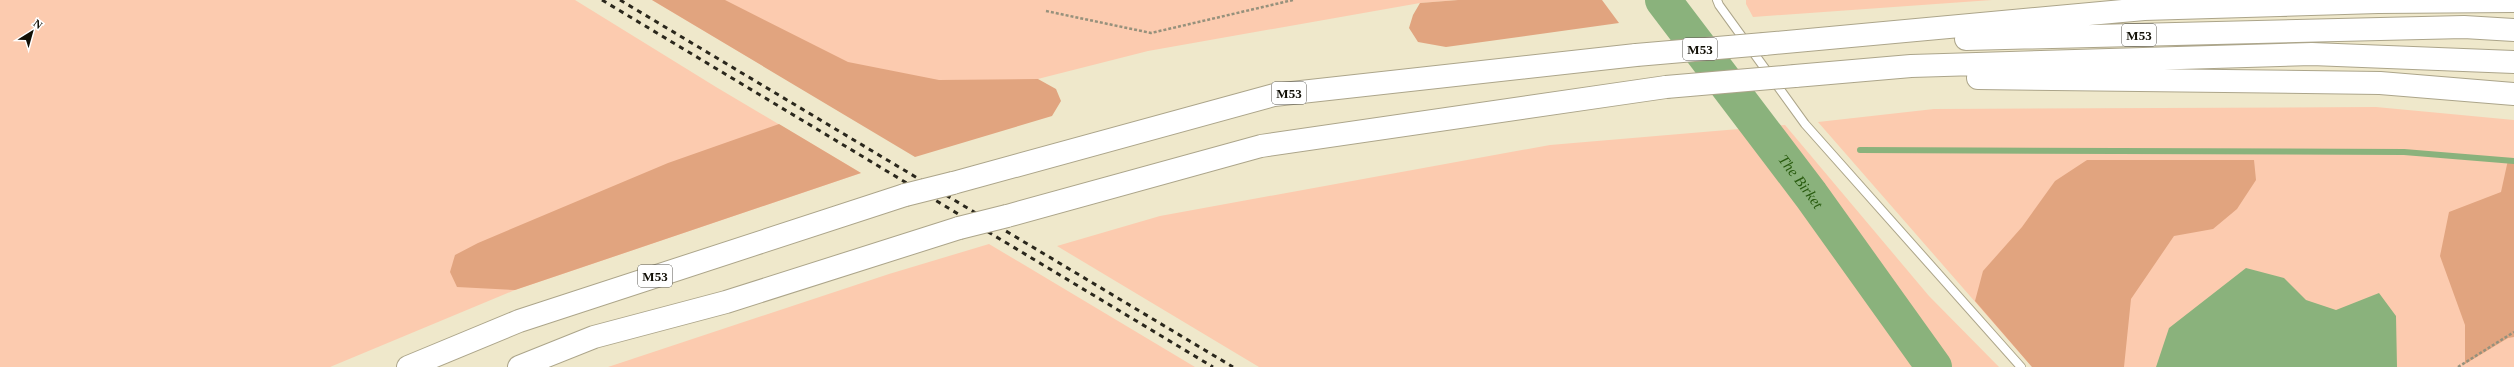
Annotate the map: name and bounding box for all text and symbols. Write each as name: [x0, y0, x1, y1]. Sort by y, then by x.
north arrow: [12, 12, 52, 52]
text: N: [31, 17, 45, 31]
road number: M53: [2122, 24, 2156, 46]
road number: M53: [1683, 38, 1717, 60]
road number: M53: [1272, 82, 1306, 104]
water label: The Birket: [1775, 152, 1827, 212]
road number: M53: [638, 265, 672, 287]

